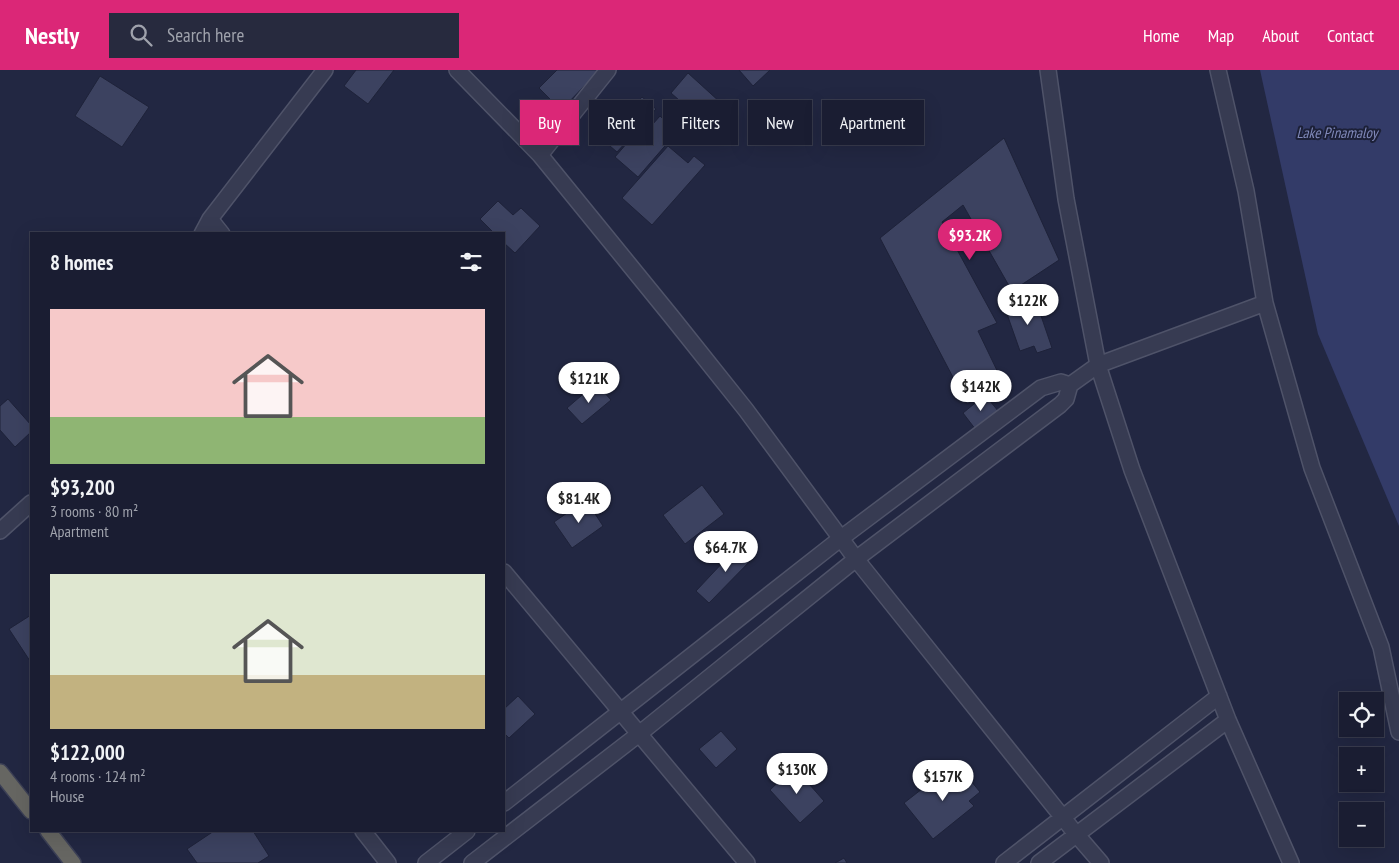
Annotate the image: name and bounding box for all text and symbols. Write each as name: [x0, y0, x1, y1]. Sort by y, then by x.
search box: [109, 13, 459, 58]
text: Nestly: [25, 20, 79, 51]
icon: search: [127, 21, 155, 49]
text: Search here: [167, 23, 244, 47]
text: Home: [1143, 24, 1180, 47]
text: Map: [1208, 24, 1234, 47]
text: About: [1262, 24, 1299, 47]
text: Contact: [1327, 24, 1374, 47]
chip: Buy: [520, 100, 579, 145]
chip: Rent: [589, 100, 653, 145]
chip: Filters: [663, 100, 738, 145]
chip: New: [748, 100, 812, 145]
chip: Apartment: [822, 100, 924, 145]
water label: Lake Pinamaloy: [1297, 123, 1380, 142]
pin: $93.2K: [929, 218, 1011, 261]
text: $93.2K: [949, 225, 991, 245]
icon: filters: [457, 248, 485, 276]
text: 8 homes: [50, 249, 113, 276]
pin: $122K: [993, 284, 1063, 326]
text: $122K: [1009, 290, 1047, 310]
icon: home: [223, 341, 313, 431]
pin: $121K: [554, 362, 624, 404]
text: $121K: [570, 368, 608, 388]
pin: $142K: [946, 370, 1016, 412]
text: $142K: [962, 376, 1000, 396]
text: $93,200: [50, 474, 115, 501]
pin: $81.4K: [538, 482, 620, 524]
text: $81.4K: [558, 488, 600, 508]
text: 3 rooms · 80 m²: [50, 501, 138, 521]
text: Apartment: [50, 521, 109, 541]
pin: $64.7K: [685, 530, 767, 573]
text: $64.7K: [705, 537, 747, 557]
icon: home: [223, 606, 313, 696]
map controls: [1339, 692, 1384, 847]
button: locate: [1339, 692, 1384, 737]
text: $122,000: [50, 739, 125, 766]
button: +: [1339, 747, 1384, 792]
pin: $130K: [762, 752, 832, 795]
text: $130K: [778, 759, 816, 779]
pin: $157K: [908, 760, 978, 802]
text: 4 rooms · 124 m²: [50, 766, 146, 786]
text: $157K: [924, 766, 962, 786]
text: House: [50, 786, 84, 806]
button: −: [1339, 802, 1384, 847]

